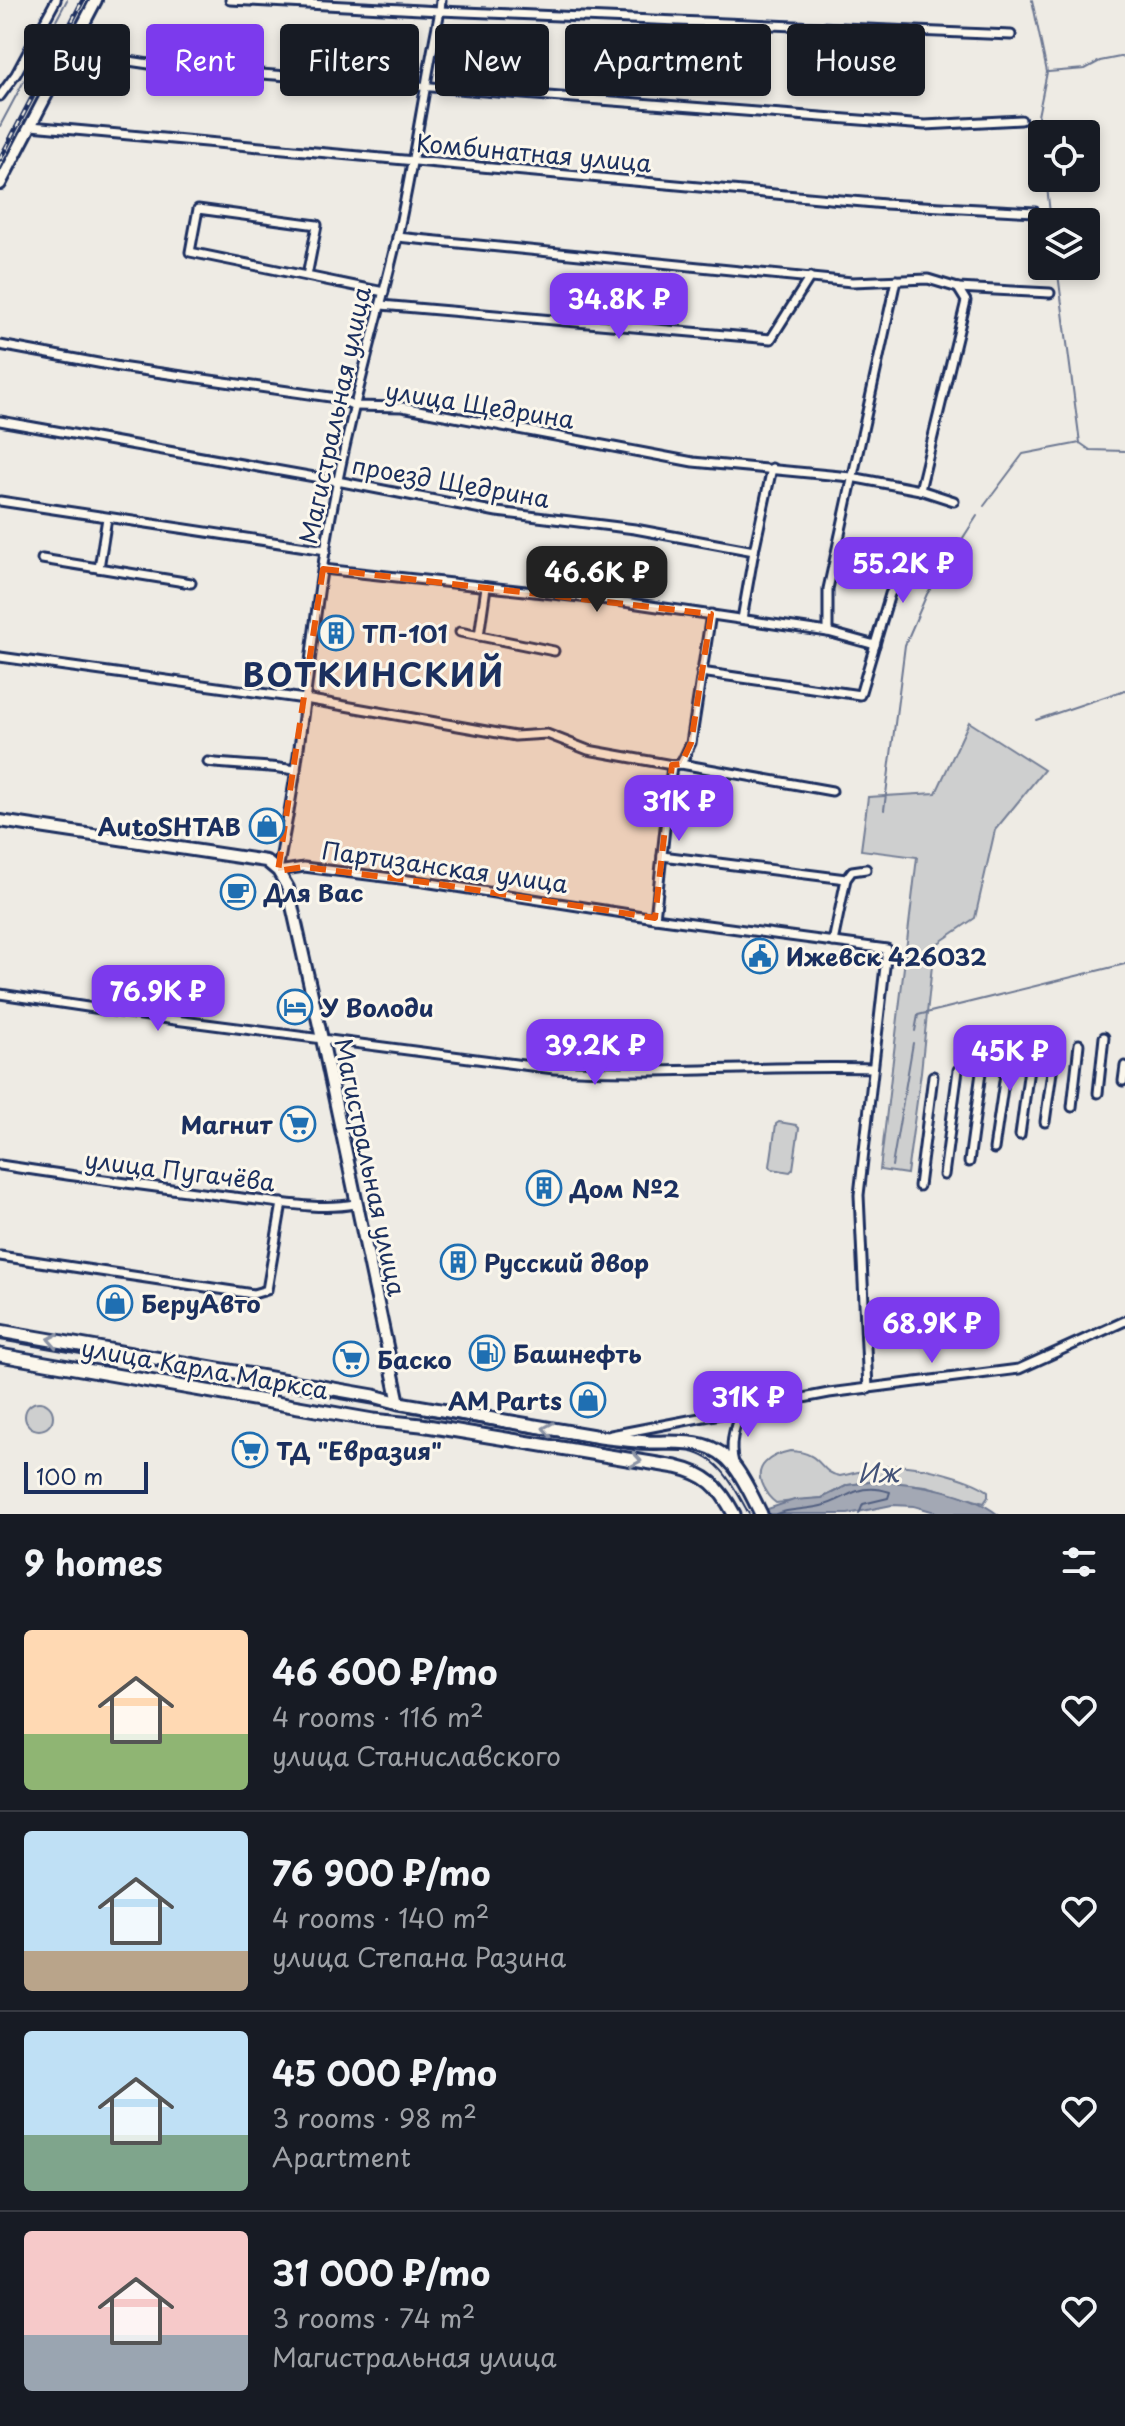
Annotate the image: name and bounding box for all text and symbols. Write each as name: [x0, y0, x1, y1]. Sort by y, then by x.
chip: Buy: [24, 24, 130, 96]
chip: Rent: [146, 24, 264, 96]
chip: Filters: [280, 24, 419, 96]
chip: New: [435, 24, 549, 96]
chip: Apartment: [565, 24, 771, 96]
chip: House: [787, 24, 925, 96]
map controls: [1028, 120, 1100, 280]
button: locate: [1028, 120, 1100, 192]
street label: Комбинатная улица: [415, 124, 653, 180]
button: layers: [1028, 208, 1100, 280]
pin: 34.8K ₽: [545, 273, 693, 341]
text: 34.8K ₽: [568, 279, 670, 318]
street label: Магистральная улица: [289, 283, 379, 547]
street label: улица Щедрина: [383, 371, 577, 437]
street label: проезд Щедрина: [349, 446, 553, 516]
pin: 55.2K ₽: [829, 537, 977, 605]
text: 55.2K ₽: [852, 543, 954, 582]
pin: 46.6K ₽: [523, 546, 671, 614]
text: 46.6K ₽: [544, 552, 650, 591]
building icon: ТП-101: [317, 614, 355, 652]
place label: ТП-101: [362, 615, 448, 651]
district label: ВОТКИНСКИЙ: [243, 650, 505, 698]
pin: 31K ₽: [623, 775, 735, 843]
text: 31K ₽: [642, 781, 716, 820]
shop icon: AutoSHTAB: [248, 807, 286, 845]
place label: AutoSHTAB: [98, 808, 241, 844]
street label: Партизанская улица: [320, 831, 570, 901]
cafe icon: Для Вас: [219, 873, 257, 911]
place label: Для Вас: [263, 874, 364, 910]
public building icon: Ижевск 426032: [741, 937, 779, 975]
place label: Ижевск 426032: [786, 938, 987, 974]
pin: 76.9K ₽: [84, 965, 232, 1033]
text: 76.9K ₽: [110, 971, 206, 1010]
hotel icon: У Володи: [276, 988, 314, 1026]
place label: У Володи: [320, 989, 434, 1025]
pin: 39.2K ₽: [521, 1019, 669, 1087]
text: 39.2K ₽: [544, 1025, 646, 1064]
pin: 45K ₽: [954, 1025, 1066, 1093]
text: 45K ₽: [971, 1031, 1049, 1070]
street label: Магистральная улица: [326, 1035, 416, 1299]
supermarket icon: Магнит: [279, 1105, 317, 1143]
place label: Магнит: [181, 1106, 274, 1142]
street label: улица Пугачёва: [83, 1140, 277, 1200]
building icon: Дом №2: [525, 1169, 563, 1207]
place label: Дом №2: [569, 1170, 680, 1206]
building icon: Русский двор: [439, 1243, 477, 1281]
place label: Русский двор: [484, 1244, 649, 1280]
shop icon: БеруАвто: [96, 1284, 134, 1322]
place label: БеруАвто: [141, 1285, 261, 1321]
pin: 68.9K ₽: [858, 1297, 1006, 1365]
text: 68.9K ₽: [882, 1303, 982, 1342]
street label: улица Карла Маркса: [79, 1329, 331, 1407]
one-way arrow: [46, 1333, 59, 1350]
fuel station icon: Башнефть: [468, 1334, 506, 1372]
place label: Башнефть: [513, 1335, 642, 1371]
supermarket icon: Баско: [332, 1340, 370, 1378]
place label: Баско: [377, 1341, 452, 1377]
pin: 31K ₽: [692, 1371, 804, 1439]
text: 31K ₽: [711, 1377, 785, 1416]
shop icon: AM Parts: [569, 1381, 607, 1419]
place label: AM Parts: [448, 1382, 562, 1418]
one-way arrow: [541, 1421, 555, 1438]
supermarket icon: ТД "Евразия": [231, 1431, 269, 1469]
place label: ТД "Евразия": [276, 1432, 442, 1468]
one-way arrow: [630, 1451, 643, 1468]
water label: Иж: [857, 1452, 902, 1492]
scale bar: [24, 1458, 148, 1494]
text: 100 m: [36, 1459, 103, 1492]
text: 9 homes: [24, 1536, 163, 1588]
icon: filters: [1057, 1540, 1101, 1584]
text: 46 600 ₽/mo: [272, 1645, 498, 1697]
icon: home: [88, 1662, 184, 1758]
icon: heart: [1057, 1688, 1101, 1732]
text: 4 rooms · 116 m²: [272, 1697, 484, 1736]
text: улица Станиславского: [272, 1736, 561, 1775]
text: 76 900 ₽/mo: [272, 1846, 490, 1898]
icon: home: [88, 1863, 184, 1959]
icon: heart: [1057, 1889, 1101, 1933]
text: 4 rooms · 140 m²: [272, 1898, 490, 1937]
text: улица Степана Разина: [272, 1937, 566, 1976]
text: 45 000 ₽/mo: [272, 2046, 497, 2098]
icon: home: [88, 2063, 184, 2159]
icon: heart: [1057, 2089, 1101, 2133]
text: 3 rooms · 98 m²: [272, 2098, 477, 2137]
text: Apartment: [272, 2137, 411, 2176]
text: 31 000 ₽/mo: [272, 2246, 490, 2298]
icon: home: [88, 2263, 184, 2359]
icon: heart: [1057, 2289, 1101, 2333]
text: 3 rooms · 74 m²: [272, 2298, 476, 2337]
text: Магистральная улица: [272, 2337, 557, 2376]

